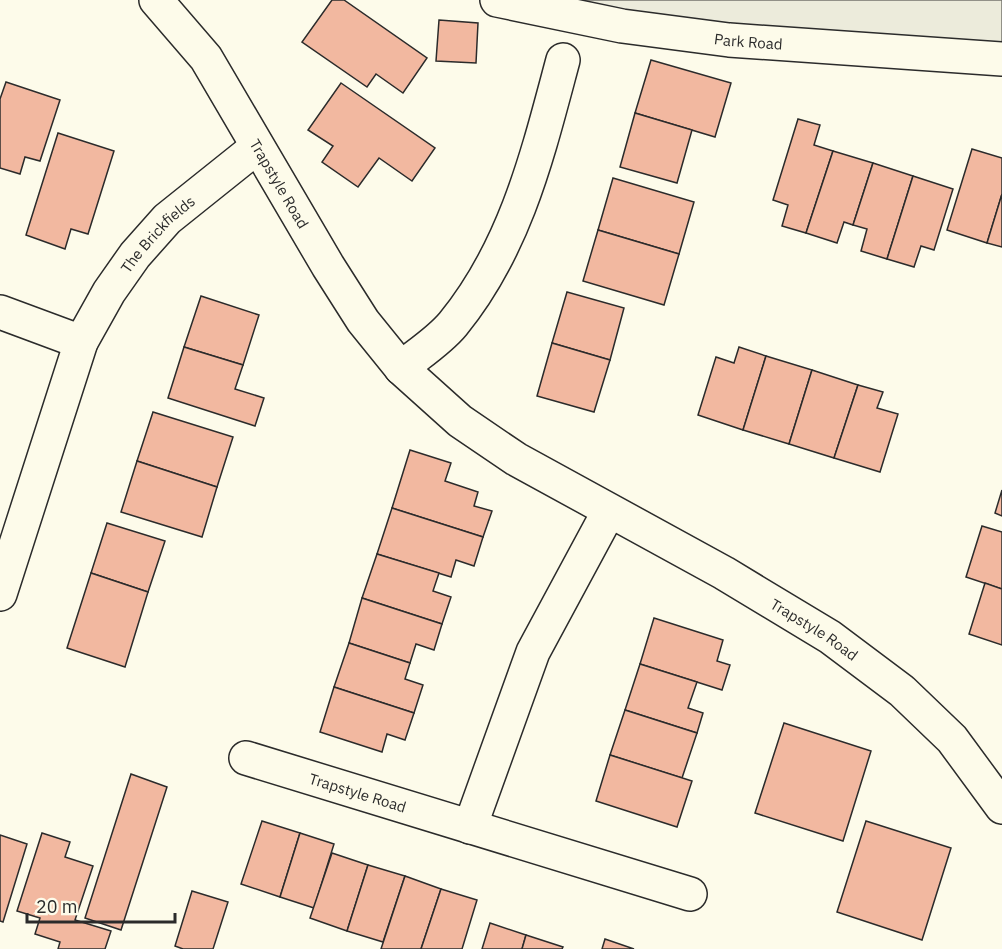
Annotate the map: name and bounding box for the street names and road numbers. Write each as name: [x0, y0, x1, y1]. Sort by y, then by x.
street label: Park Road: [713, 29, 783, 53]
street label: Trapstyle Road: [246, 135, 313, 232]
street label: The Brickfields: [116, 191, 199, 276]
street label: Trapstyle Road: [767, 594, 862, 664]
street label: Trapstyle Road: [307, 768, 409, 816]

